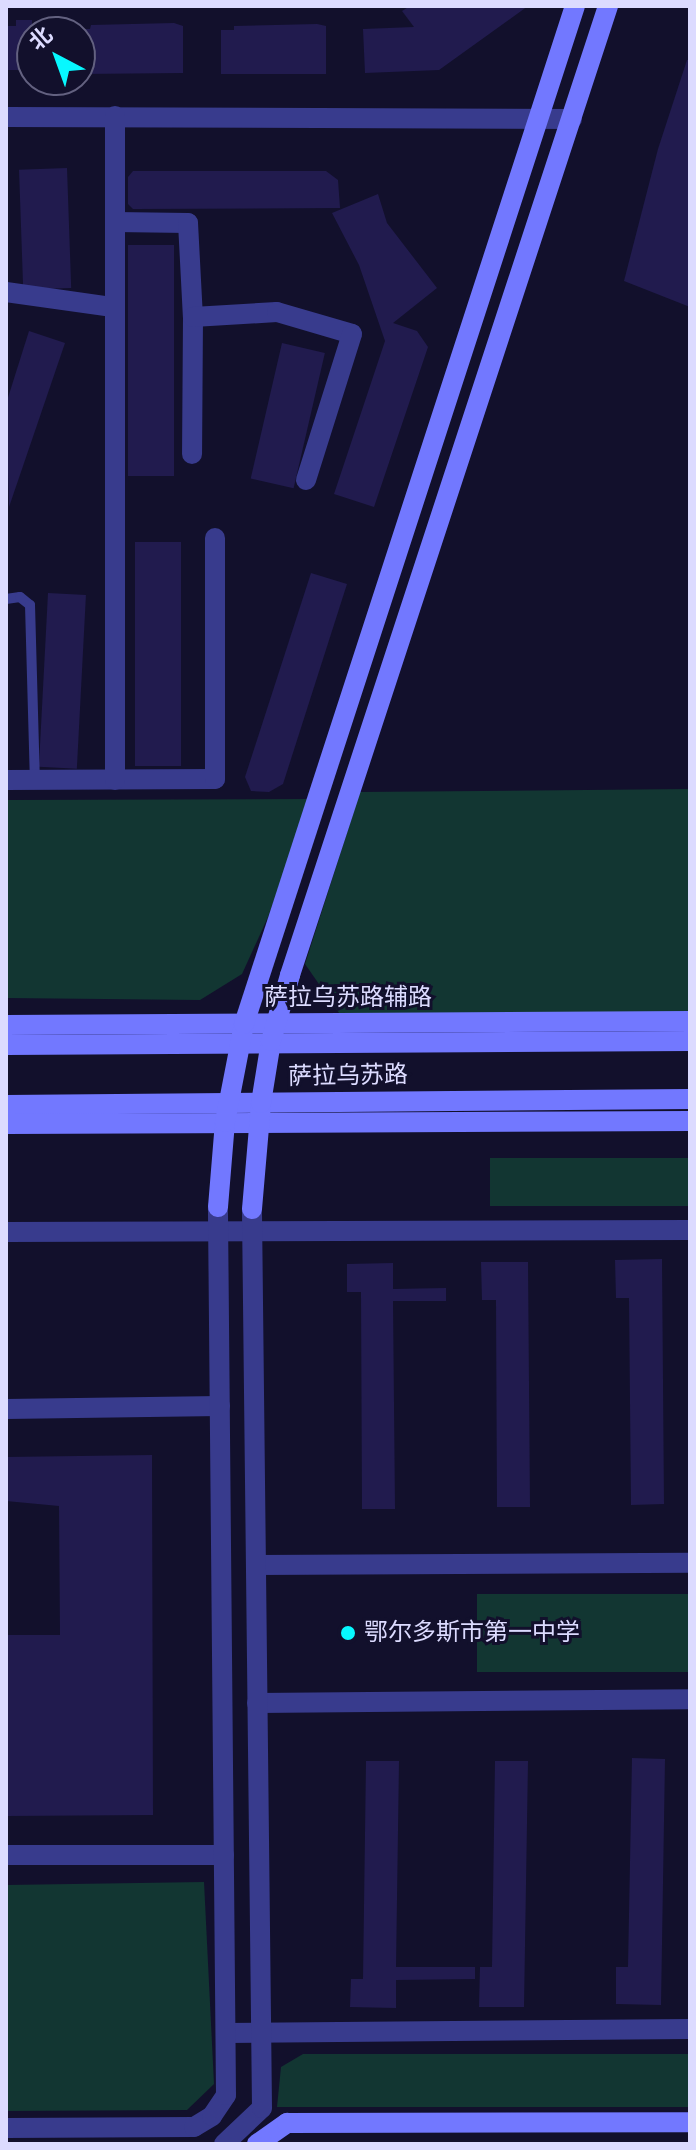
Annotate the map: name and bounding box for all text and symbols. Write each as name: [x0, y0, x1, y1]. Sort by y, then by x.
north arrow: [16, 16, 96, 96]
text: 北: [24, 22, 58, 56]
street label: 萨拉乌苏路辅路: [264, 984, 432, 1012]
street label: 萨拉乌苏路: [288, 1061, 408, 1091]
place label: 鄂尔多斯市第一中学: [364, 1619, 580, 1647]
marker: 鄂尔多斯市第一中学: [339, 1624, 357, 1642]

